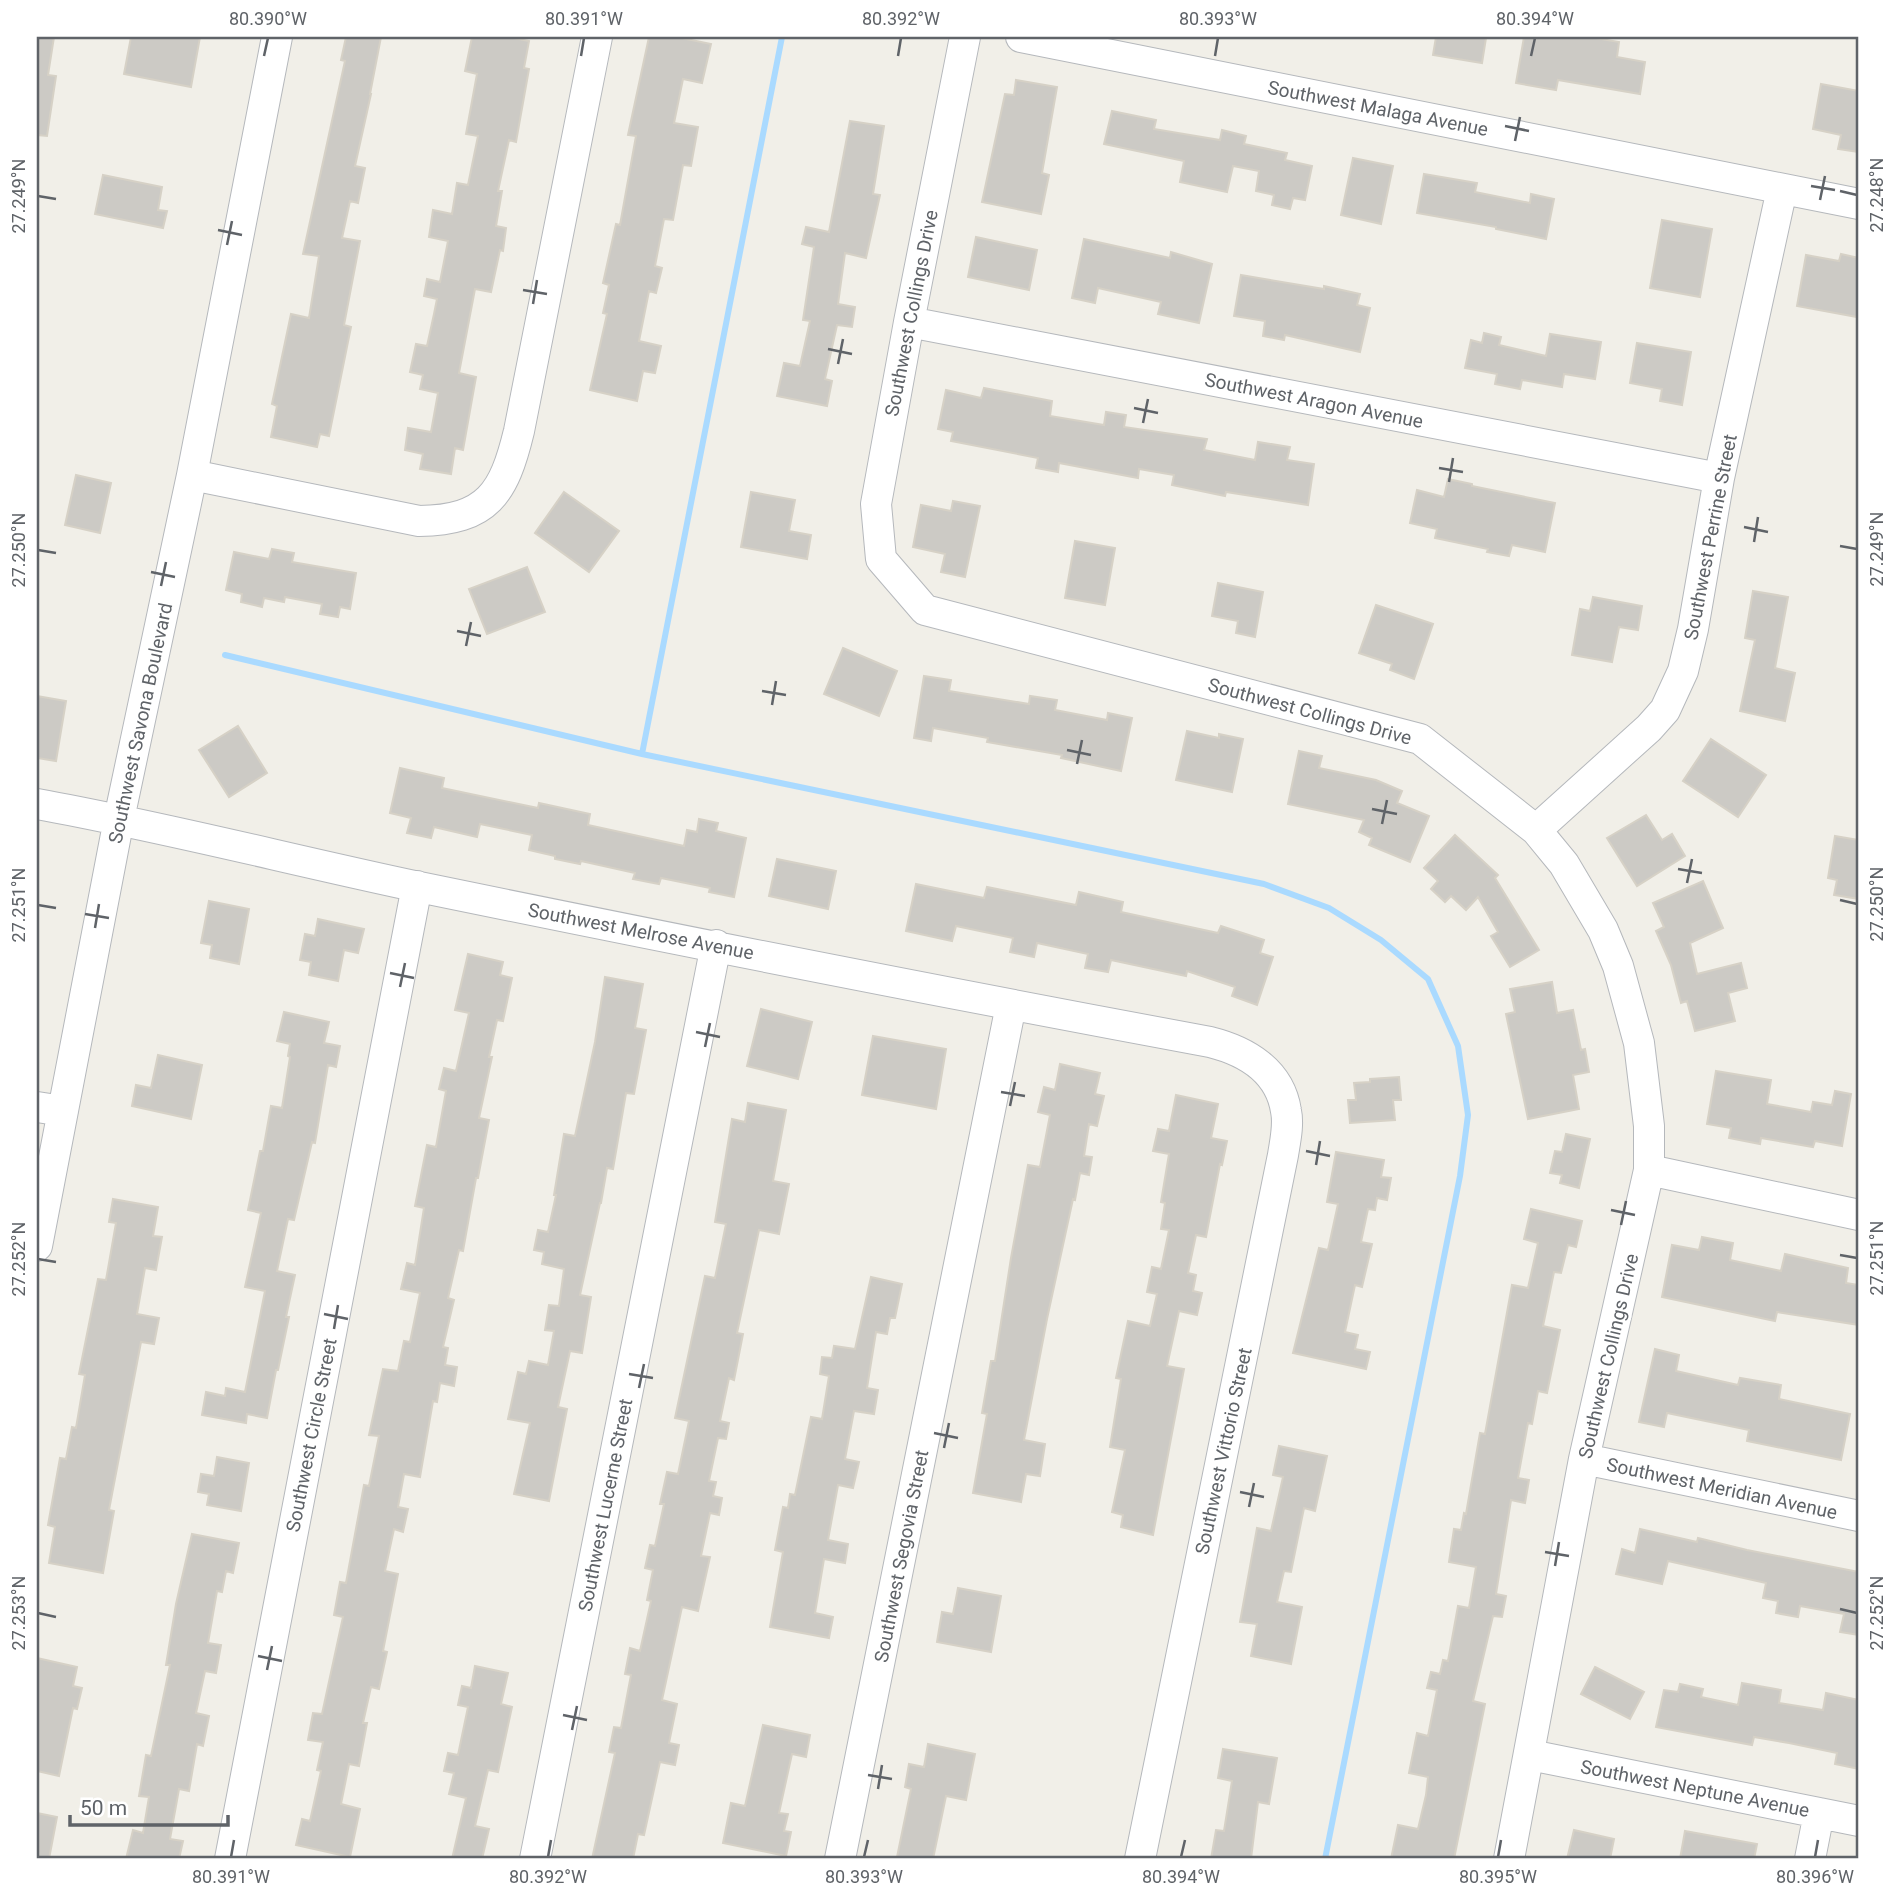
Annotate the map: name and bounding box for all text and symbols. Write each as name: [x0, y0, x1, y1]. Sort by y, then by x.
text: 80.390°W: [229, 8, 307, 29]
text: 80.391°W: [545, 8, 623, 29]
text: 80.392°W: [862, 8, 940, 29]
text: 80.393°W: [1179, 8, 1257, 29]
text: 80.394°W: [1496, 8, 1574, 29]
street label: Southwest Malaga Avenue: [1266, 76, 1490, 141]
text: 27.248°N: [1866, 158, 1887, 232]
text: 27.249°N: [8, 159, 29, 233]
street label: Southwest Collings Drive: [880, 208, 943, 418]
street label: Southwest Aragon Avenue: [1203, 368, 1425, 433]
street label: Southwest Perrine Street: [1679, 432, 1742, 642]
text: 27.249°N: [1866, 512, 1887, 586]
text: 27.250°N: [8, 513, 29, 587]
street label: Southwest Savona Boulevard: [104, 601, 177, 846]
street label: Southwest Collings Drive: [1206, 673, 1414, 750]
text: 27.250°N: [1866, 867, 1887, 941]
text: 27.251°N: [8, 868, 29, 942]
street label: Southwest Melrose Avenue: [526, 898, 756, 965]
text: 27.251°N: [1866, 1221, 1887, 1295]
text: 27.252°N: [8, 1222, 29, 1296]
street label: Southwest Collings Drive: [1574, 1251, 1643, 1461]
street label: Southwest Circle Street: [281, 1336, 342, 1534]
street label: Southwest Vittorio Street: [1190, 1346, 1257, 1557]
street label: Southwest Lucerne Street: [574, 1397, 637, 1614]
street label: Southwest Segovia Street: [870, 1448, 933, 1664]
street label: Southwest Meridian Avenue: [1605, 1453, 1839, 1524]
text: 27.253°N: [8, 1576, 29, 1650]
text: 27.252°N: [1866, 1576, 1887, 1650]
street label: Southwest Neptune Avenue: [1578, 1755, 1811, 1822]
scale bar: [70, 1784, 228, 1828]
text: 50 m: [80, 1796, 127, 1820]
text: 80.391°W: [192, 1866, 270, 1887]
text: 80.392°W: [509, 1866, 587, 1887]
text: 80.393°W: [825, 1866, 903, 1887]
text: 80.394°W: [1142, 1866, 1220, 1887]
text: 80.395°W: [1459, 1866, 1537, 1887]
text: 80.396°W: [1776, 1866, 1854, 1887]

